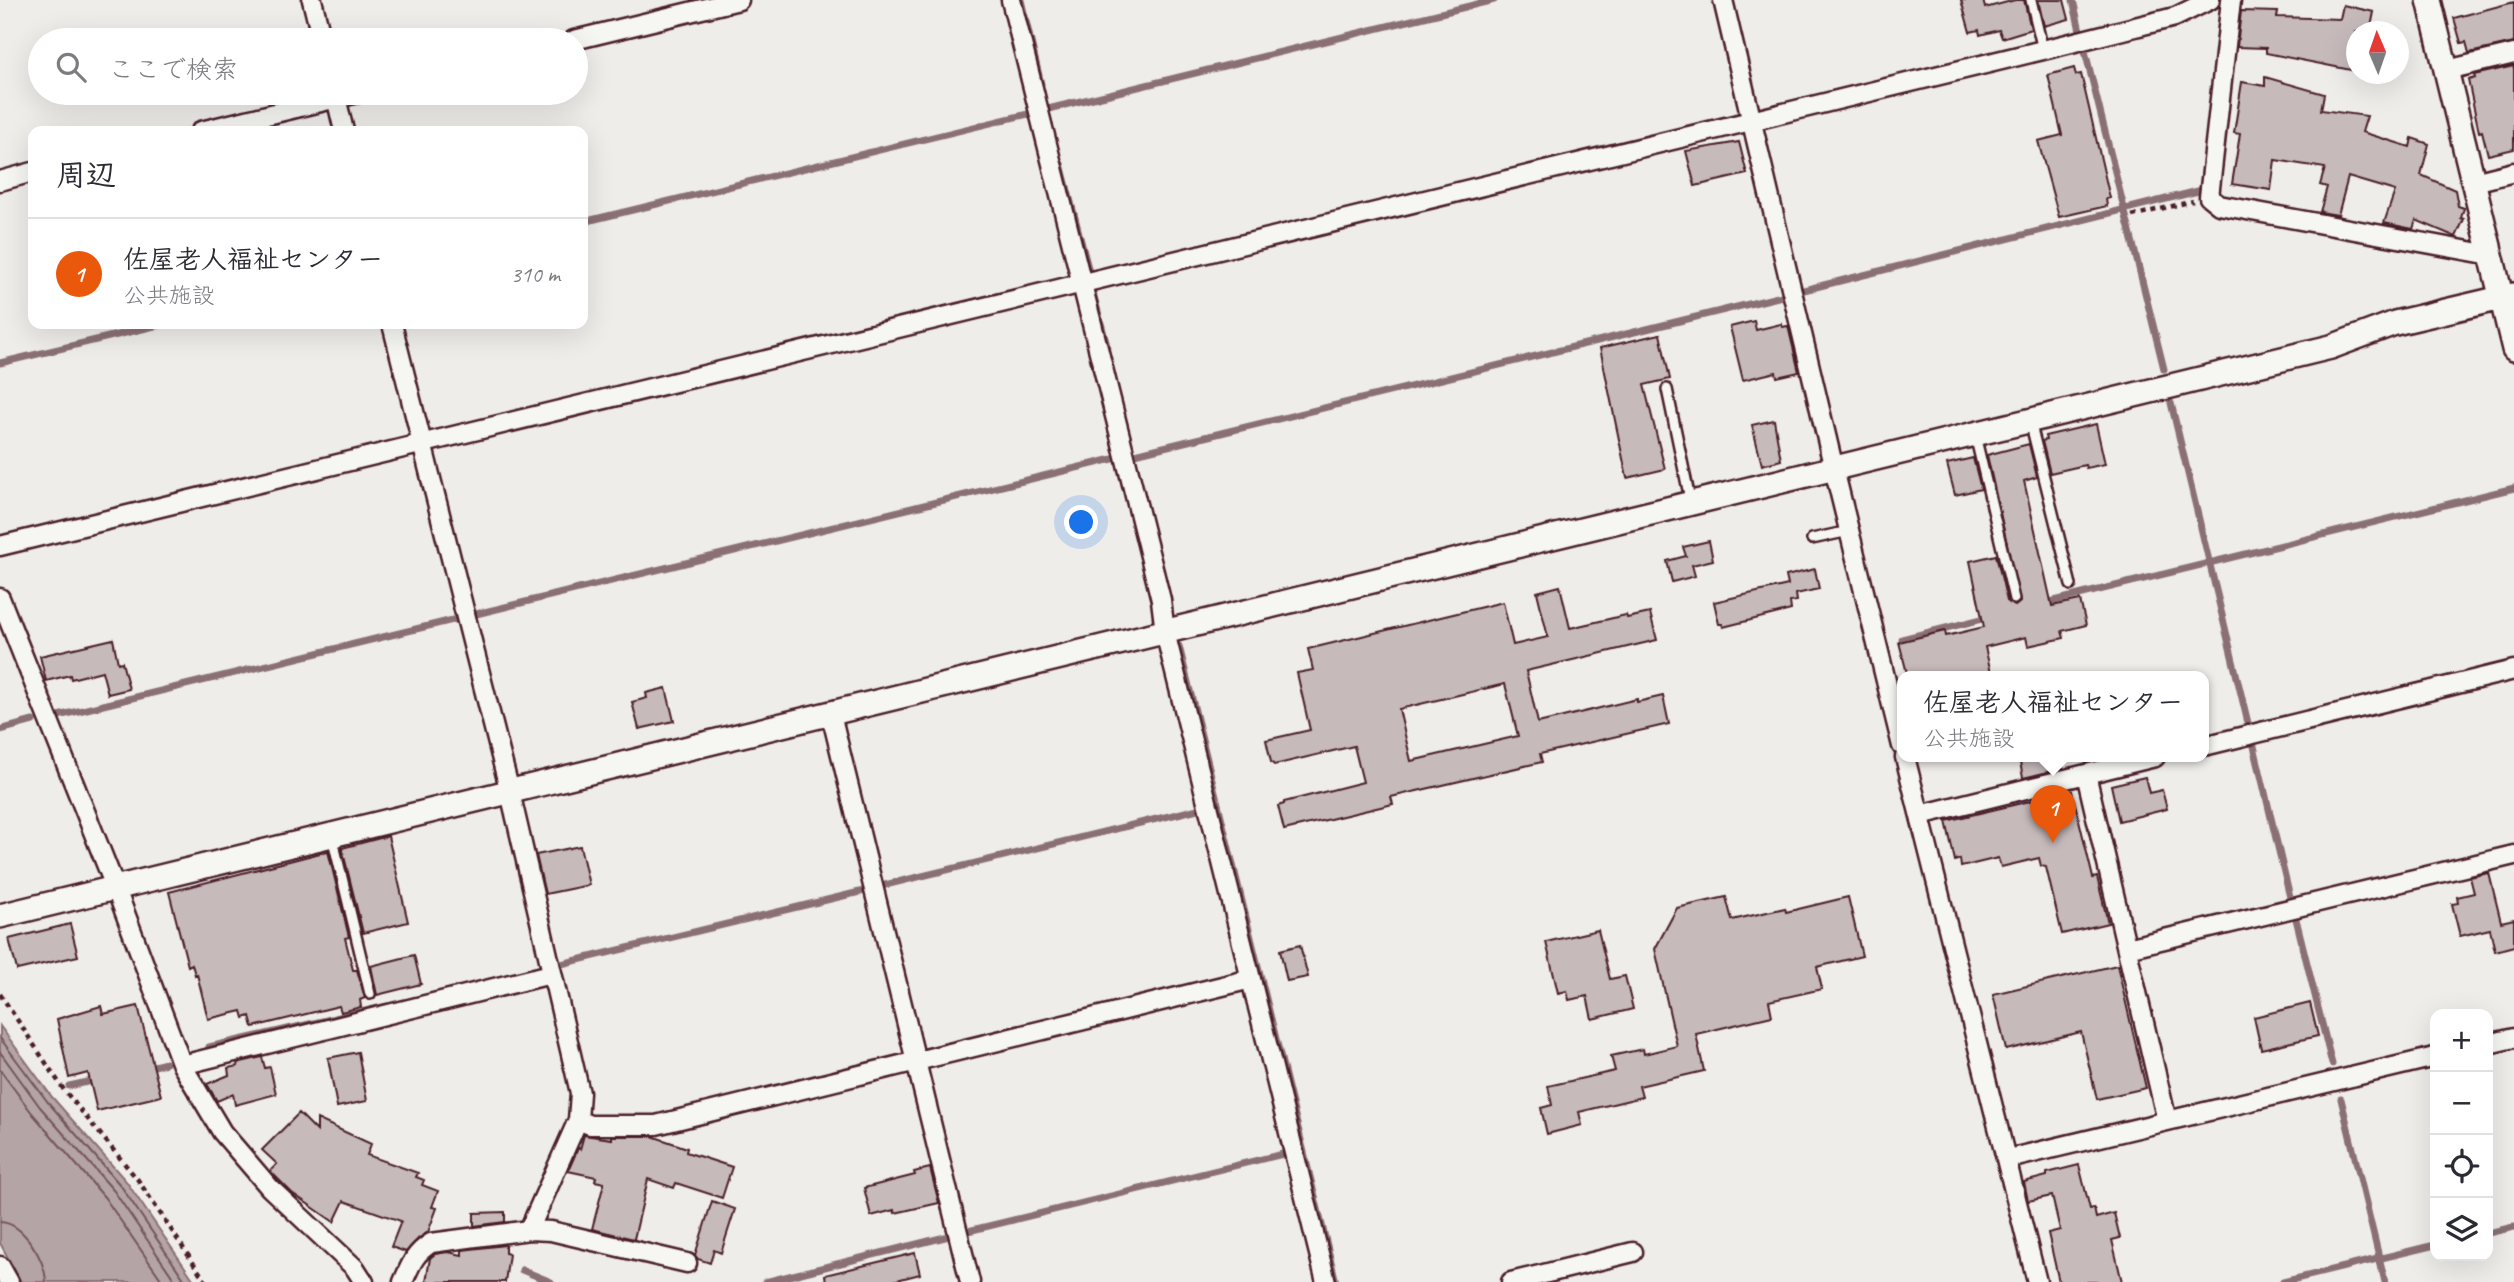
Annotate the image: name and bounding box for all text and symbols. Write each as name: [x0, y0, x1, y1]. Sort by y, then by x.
north arrow: [2346, 21, 2409, 84]
search box: [28, 28, 588, 105]
icon: search: [52, 48, 90, 86]
text: ここで検索: [108, 53, 238, 86]
text: 周辺: [56, 156, 116, 194]
text: 佐屋老人福祉センター: [123, 243, 383, 276]
text: 1: [74, 260, 84, 289]
text: 310 m: [511, 260, 560, 289]
text: 公共施設: [123, 281, 215, 310]
your location: [1064, 505, 1098, 539]
popup: [1897, 671, 2209, 762]
text: 佐屋老人福祉センター: [1923, 686, 2183, 719]
text: 公共施設: [1923, 724, 2015, 753]
pin: 1: [2030, 785, 2076, 843]
map controls: [2430, 1009, 2493, 1261]
button: +: [2430, 1009, 2493, 1072]
button: −: [2430, 1072, 2493, 1135]
button: locate: [2430, 1135, 2493, 1198]
button: layers: [2430, 1198, 2493, 1261]

